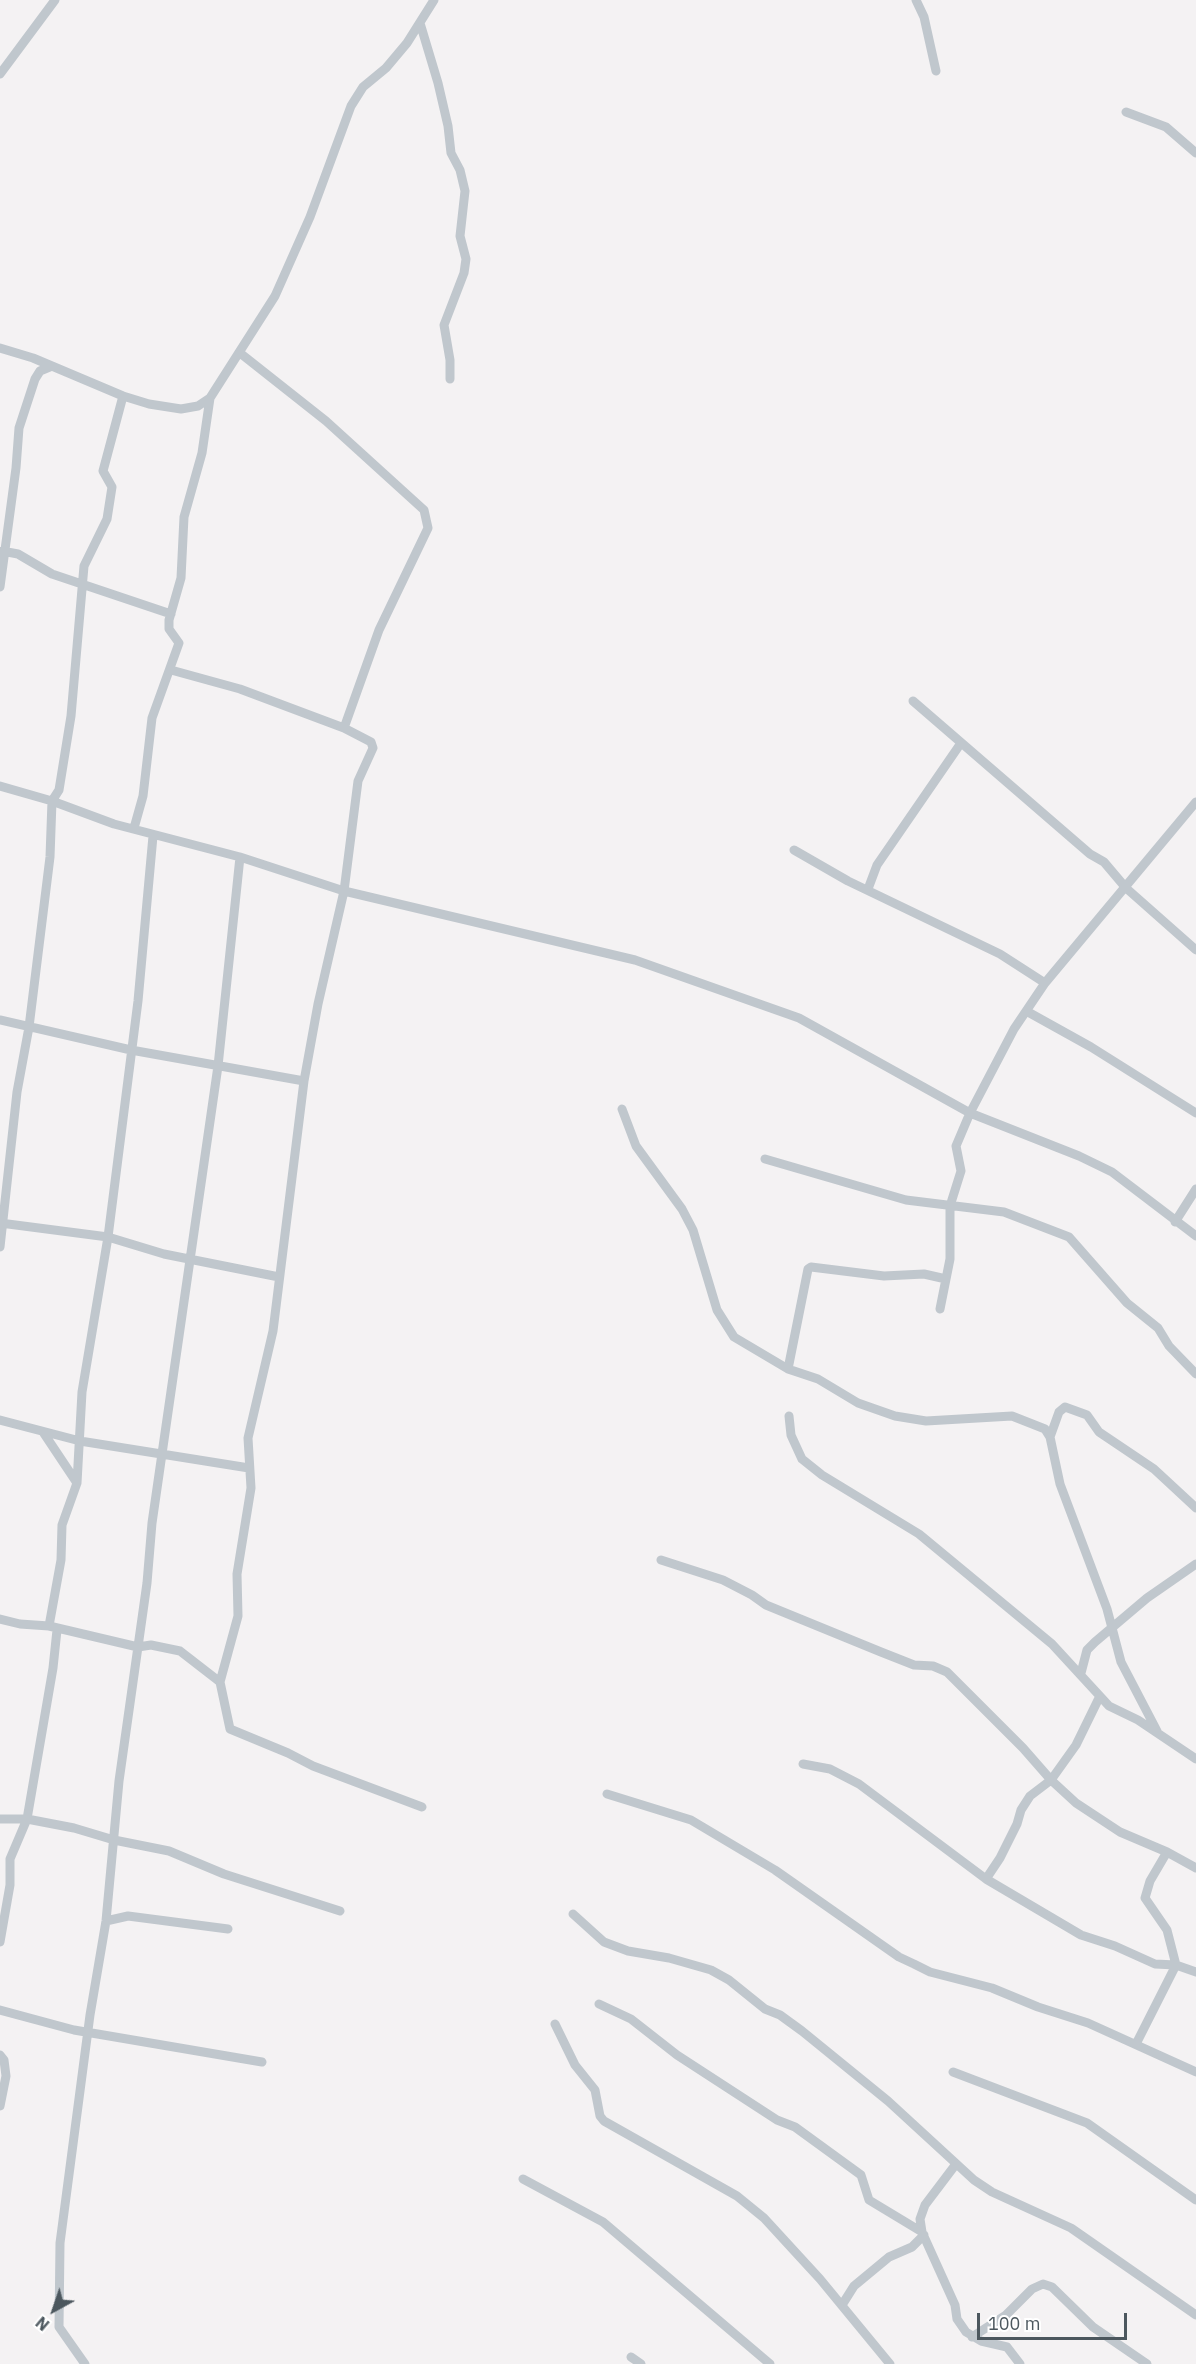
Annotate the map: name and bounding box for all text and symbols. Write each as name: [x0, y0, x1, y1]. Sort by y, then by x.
north arrow: [24, 2280, 84, 2340]
scale bar: [980, 2301, 1130, 2339]
text: N: [32, 2312, 53, 2335]
text: 100 m: [988, 2312, 1040, 2335]

